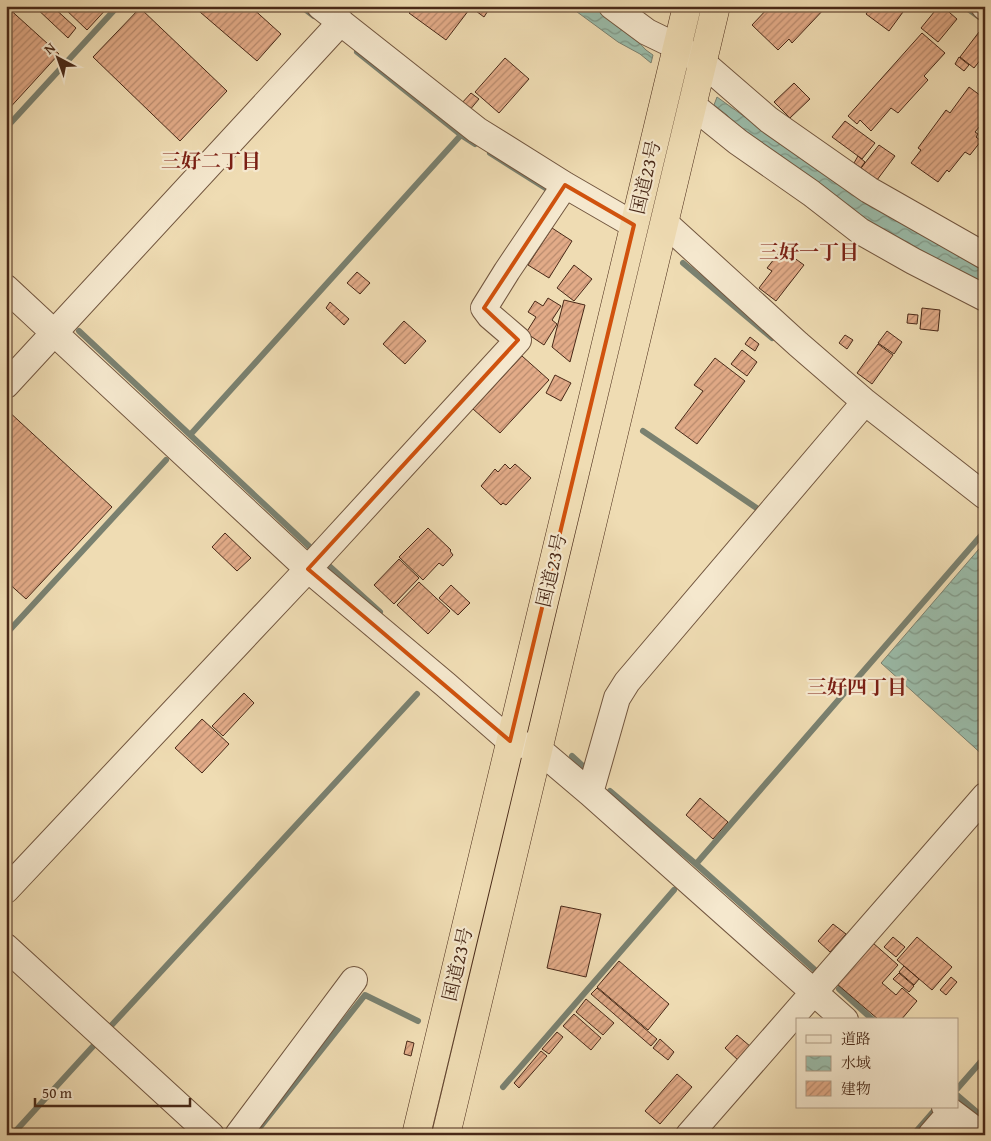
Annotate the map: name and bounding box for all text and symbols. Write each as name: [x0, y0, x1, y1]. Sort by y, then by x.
north arrow: [32, 32, 82, 82]
text: N: [39, 37, 60, 59]
street label: 国道23号: [623, 137, 667, 217]
district label: 三好二丁目: [161, 146, 261, 175]
district label: 三好一丁目: [759, 237, 859, 266]
street label: 国道23号: [529, 530, 573, 610]
district label: 三好四丁目: [807, 672, 907, 701]
street label: 国道23号: [435, 924, 479, 1004]
legend: [796, 1018, 958, 1108]
text: 道路: [841, 1028, 871, 1049]
text: 水域: [841, 1052, 871, 1073]
scale bar: [35, 1076, 190, 1108]
text: 建物: [841, 1078, 871, 1099]
text: 50 m: [42, 1082, 73, 1103]

